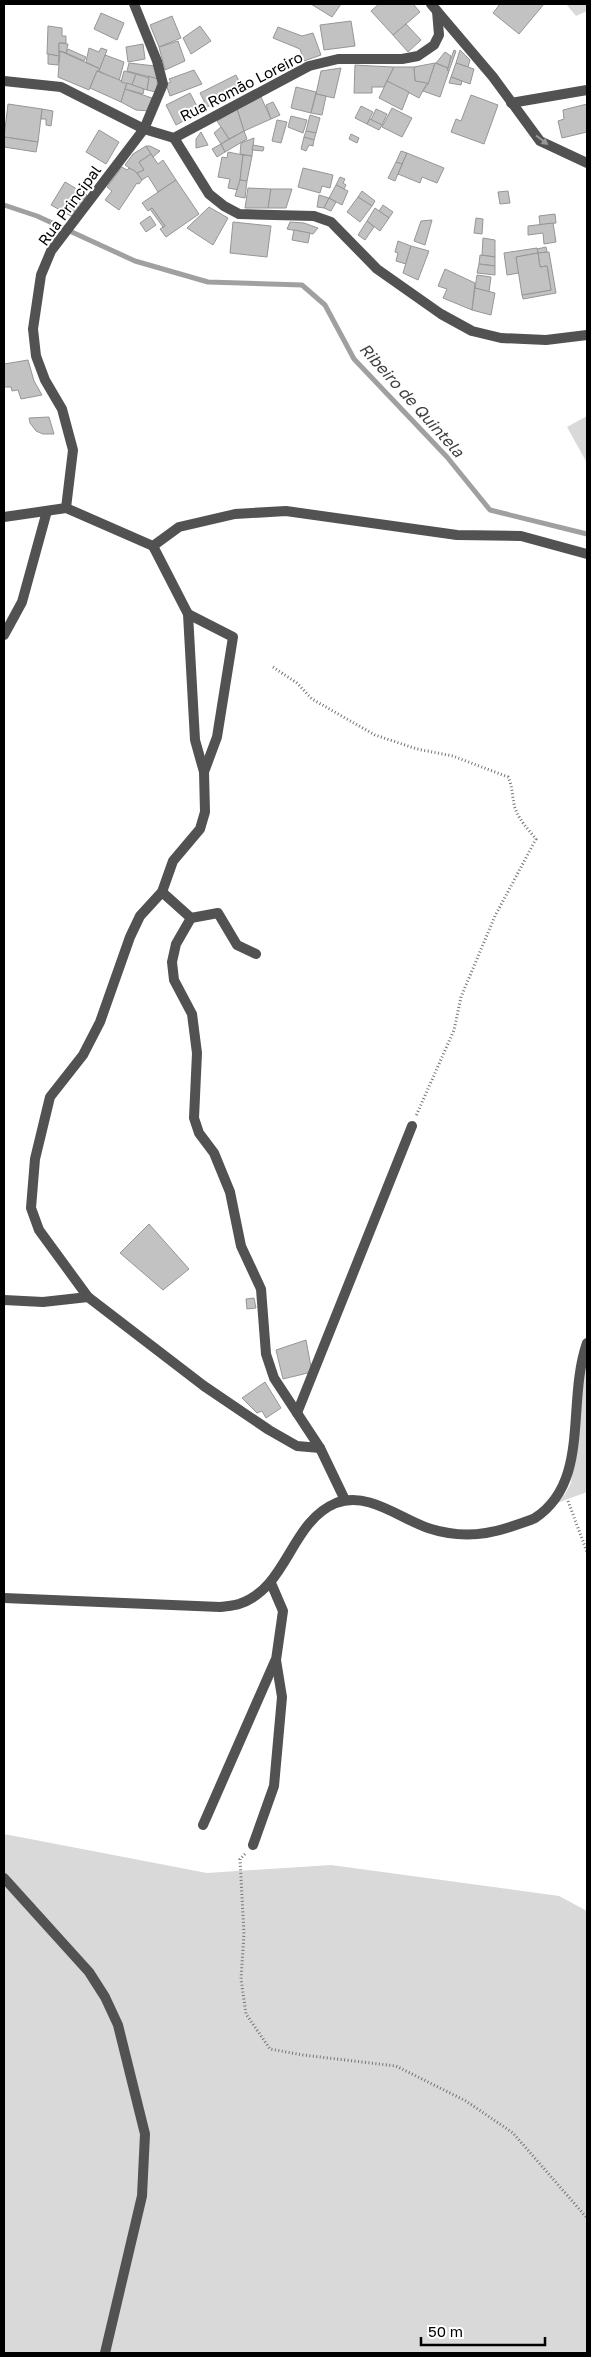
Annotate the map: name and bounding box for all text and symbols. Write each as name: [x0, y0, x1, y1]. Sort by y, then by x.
street label: Rua Romão Loreiro: [177, 47, 305, 125]
one-way arrow: [535, 135, 548, 145]
street label: Rua Principal: [34, 161, 104, 249]
water label: Ribeiro de Quintela: [355, 339, 469, 462]
scale bar: [421, 2314, 545, 2346]
text: 50 m: [428, 2322, 463, 2340]

